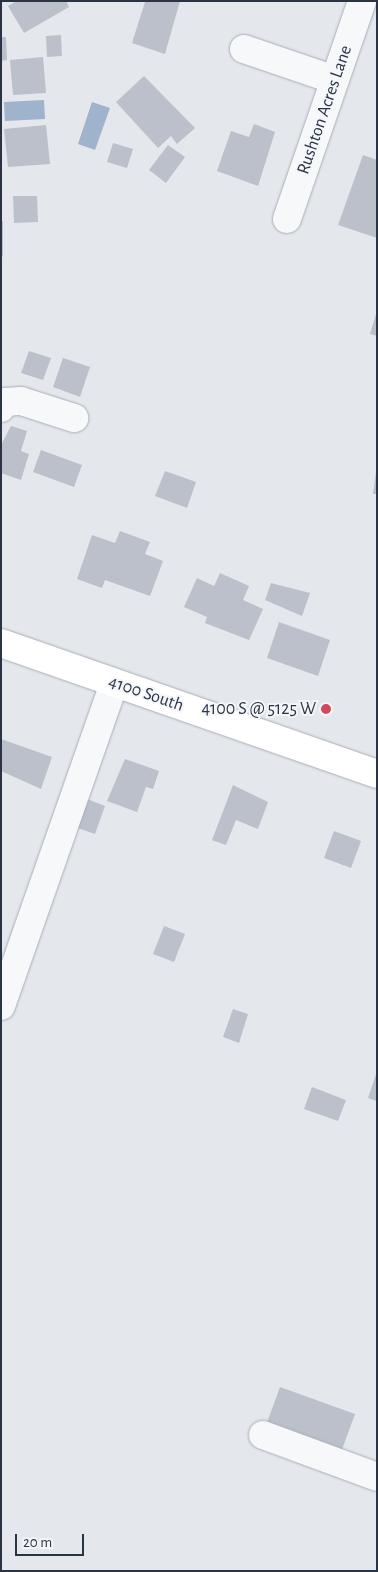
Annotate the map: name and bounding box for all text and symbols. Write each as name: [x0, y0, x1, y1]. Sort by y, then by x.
street label: Rushton Acres Lane: [293, 43, 357, 177]
street label: 4100 South: [106, 671, 186, 717]
place label: 4100 S @ 5125 W: [201, 698, 316, 720]
marker: 4100 S @ 5125 W: [320, 703, 332, 715]
scale bar: [18, 1524, 86, 1556]
text: 20 m: [23, 1535, 52, 1550]

